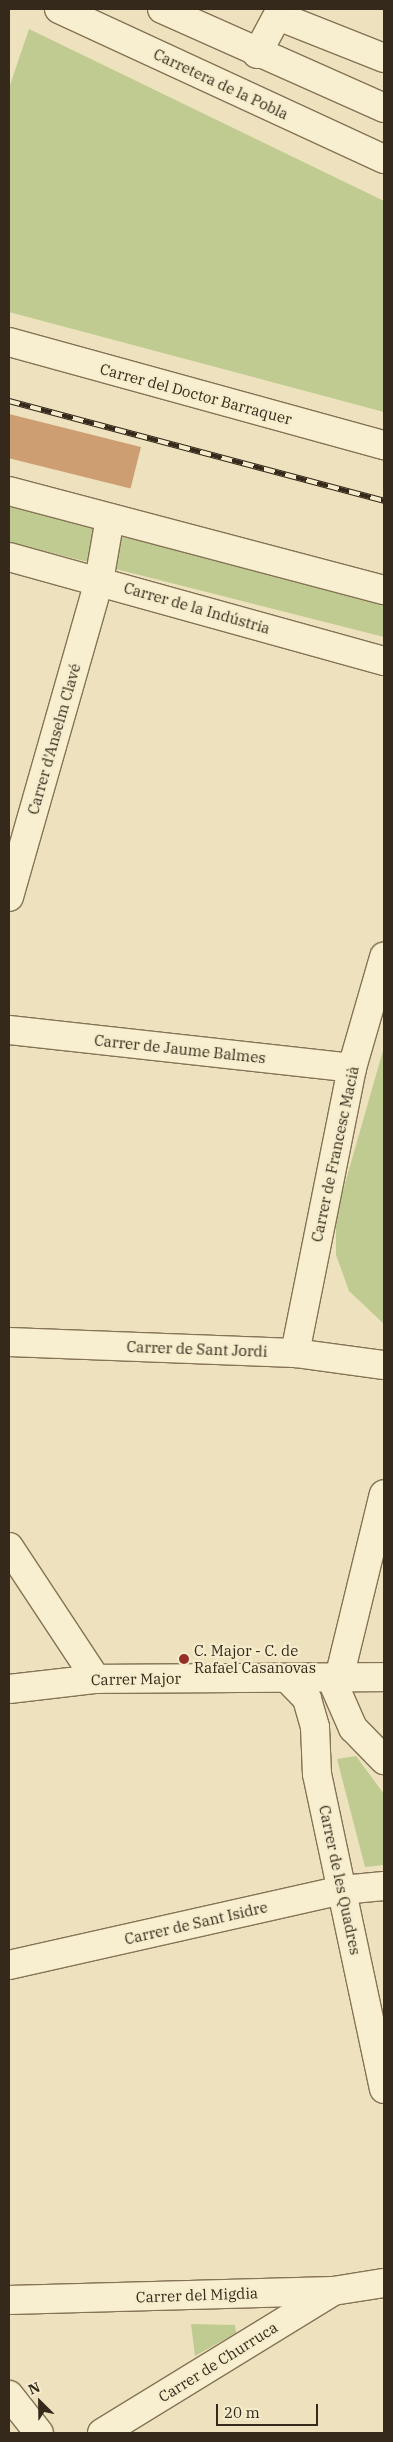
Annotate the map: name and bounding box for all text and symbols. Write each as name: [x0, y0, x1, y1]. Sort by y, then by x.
street label: Carretera de la Pobla: [151, 45, 291, 123]
street label: Carrer del Doctor Barraquer: [98, 360, 294, 428]
street label: Carrer de la Indústria: [122, 578, 272, 638]
street label: Carrer d'Anselm Clavé: [24, 661, 84, 817]
street label: Carrer de Jaume Balmes: [93, 1031, 267, 1067]
street label: Carrer de Francesc Macià: [308, 1064, 362, 1244]
street label: Carrer de Sant Jordi: [126, 1338, 268, 1360]
place label: C. Major - C. de Rafael Casanovas: [194, 1641, 316, 1676]
marker: C. Major - C. de Rafael Casanovas: [178, 1653, 190, 1665]
street label: Carrer Major: [91, 1669, 181, 1689]
street label: Carrer de les Quadres: [315, 1804, 365, 1956]
street label: Carrer de Sant Isidre: [123, 1898, 269, 1948]
street label: Carrer del Migdia: [136, 2284, 258, 2306]
street label: Carrer de Churruca: [155, 2318, 281, 2406]
north arrow: [15, 2377, 65, 2427]
text: N: [26, 2378, 43, 2399]
scale bar: [218, 2394, 320, 2426]
text: 20 m: [224, 2403, 260, 2422]

